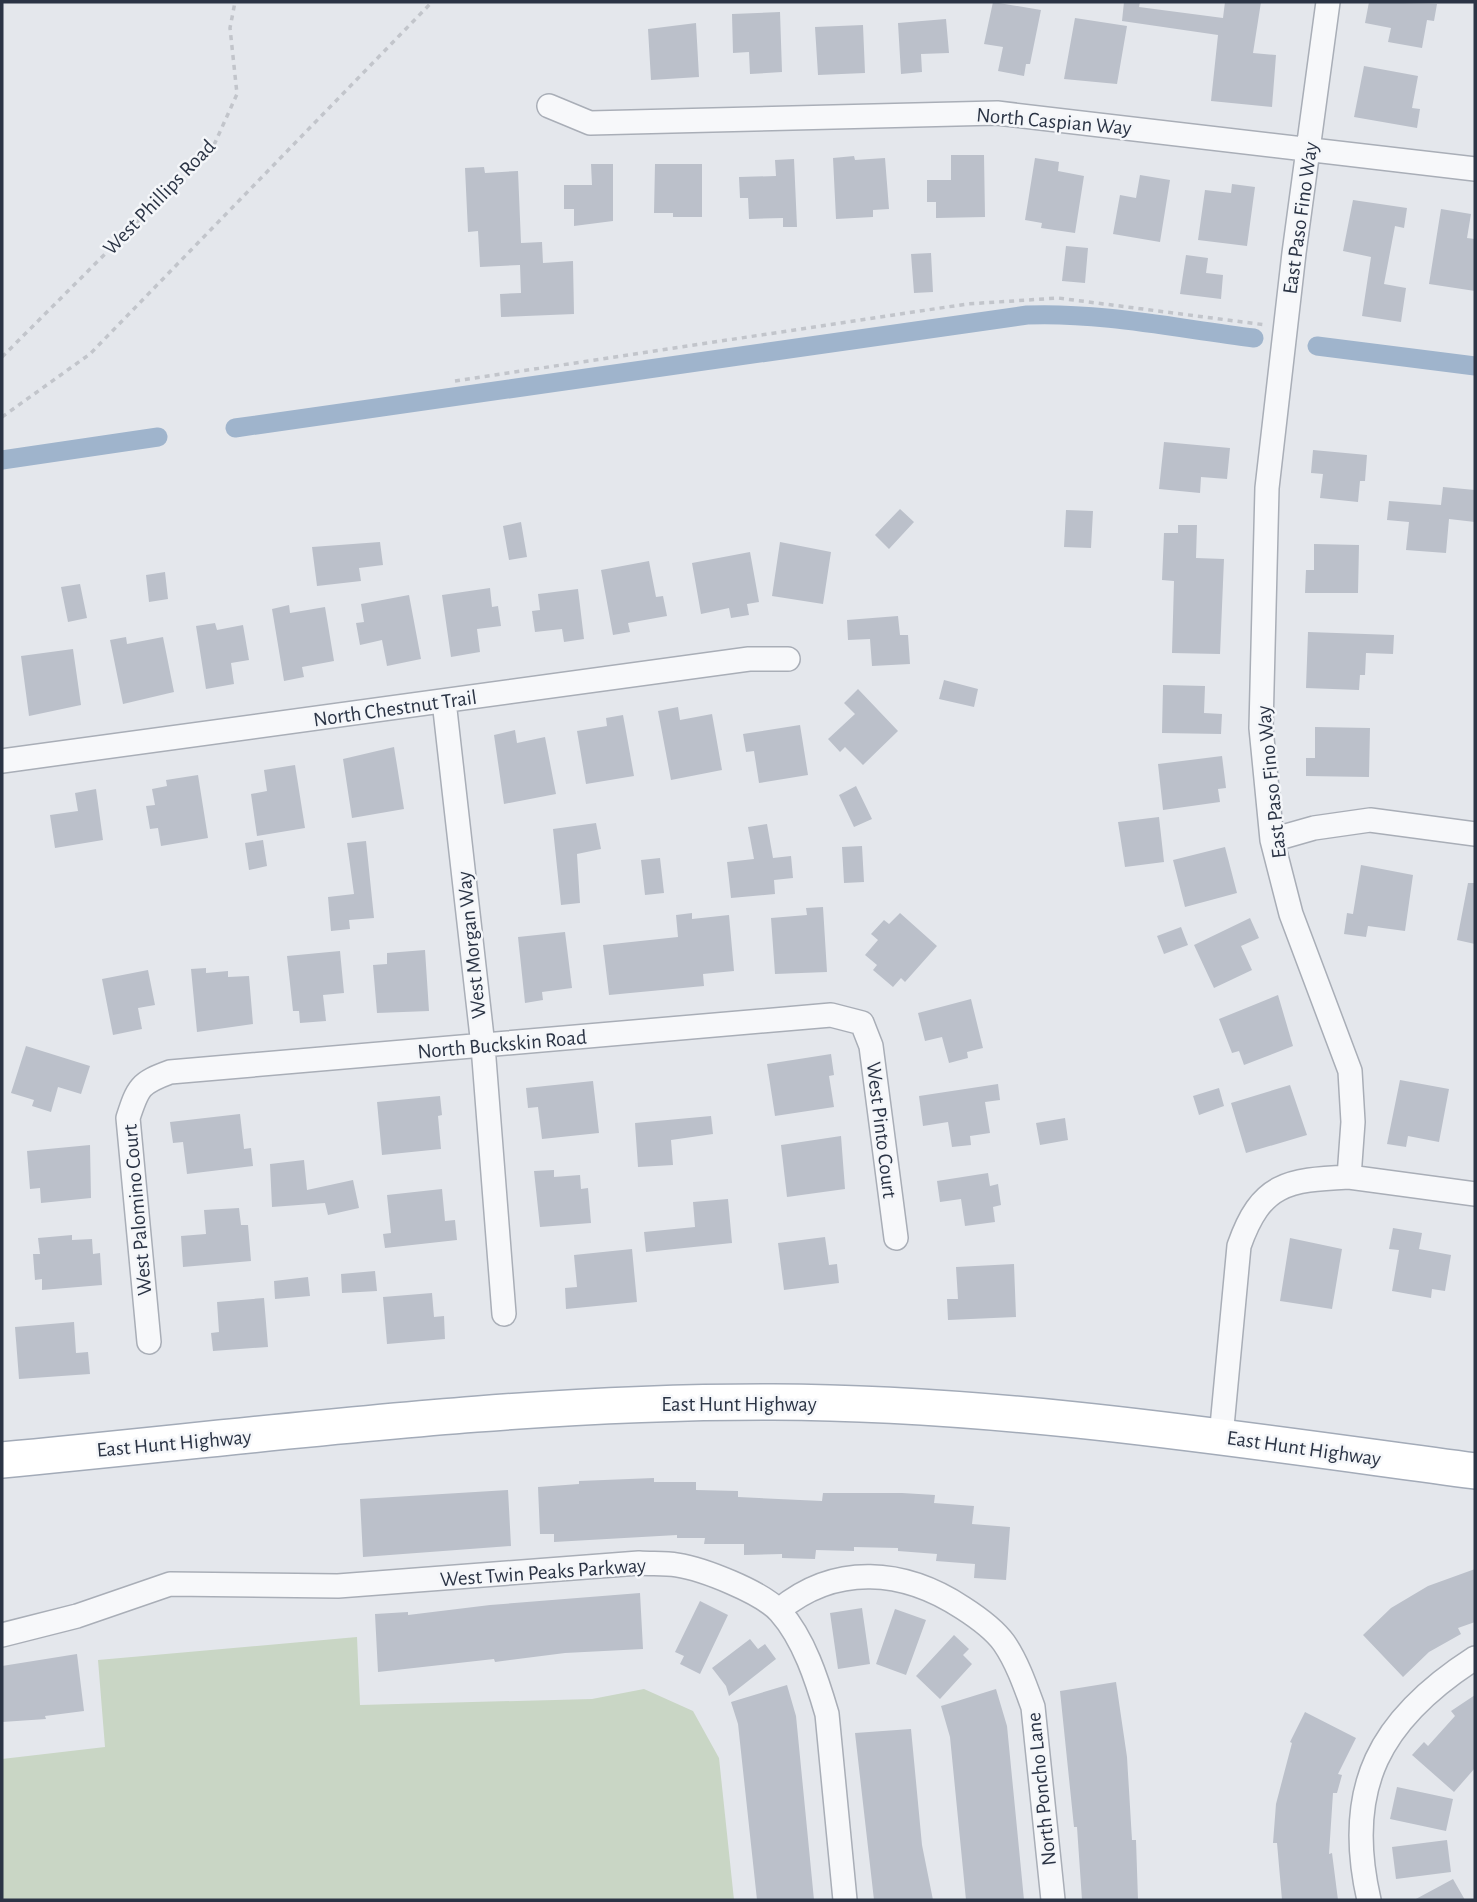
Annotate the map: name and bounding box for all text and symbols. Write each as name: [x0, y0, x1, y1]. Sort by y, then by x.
street label: North Caspian Way: [975, 104, 1133, 139]
street label: West Phillips Road: [99, 135, 220, 259]
street label: East Paso Fino Way: [1279, 140, 1322, 296]
street label: North Chestnut Trail: [312, 687, 478, 730]
street label: East Paso Fino Way: [1253, 704, 1290, 860]
street label: West Morgan Way: [453, 870, 490, 1020]
street label: North Buckskin Road: [416, 1027, 588, 1062]
street label: West Pinto Court: [863, 1061, 900, 1200]
street label: West Palomino Court: [120, 1123, 155, 1297]
street label: East Hunt Highway: [661, 1394, 817, 1415]
street label: East Hunt Highway: [96, 1426, 252, 1461]
street label: East Hunt Highway: [1226, 1427, 1382, 1470]
street label: West Twin Peaks Parkway: [439, 1555, 647, 1590]
street label: North Poncho Lane: [1023, 1711, 1060, 1867]

